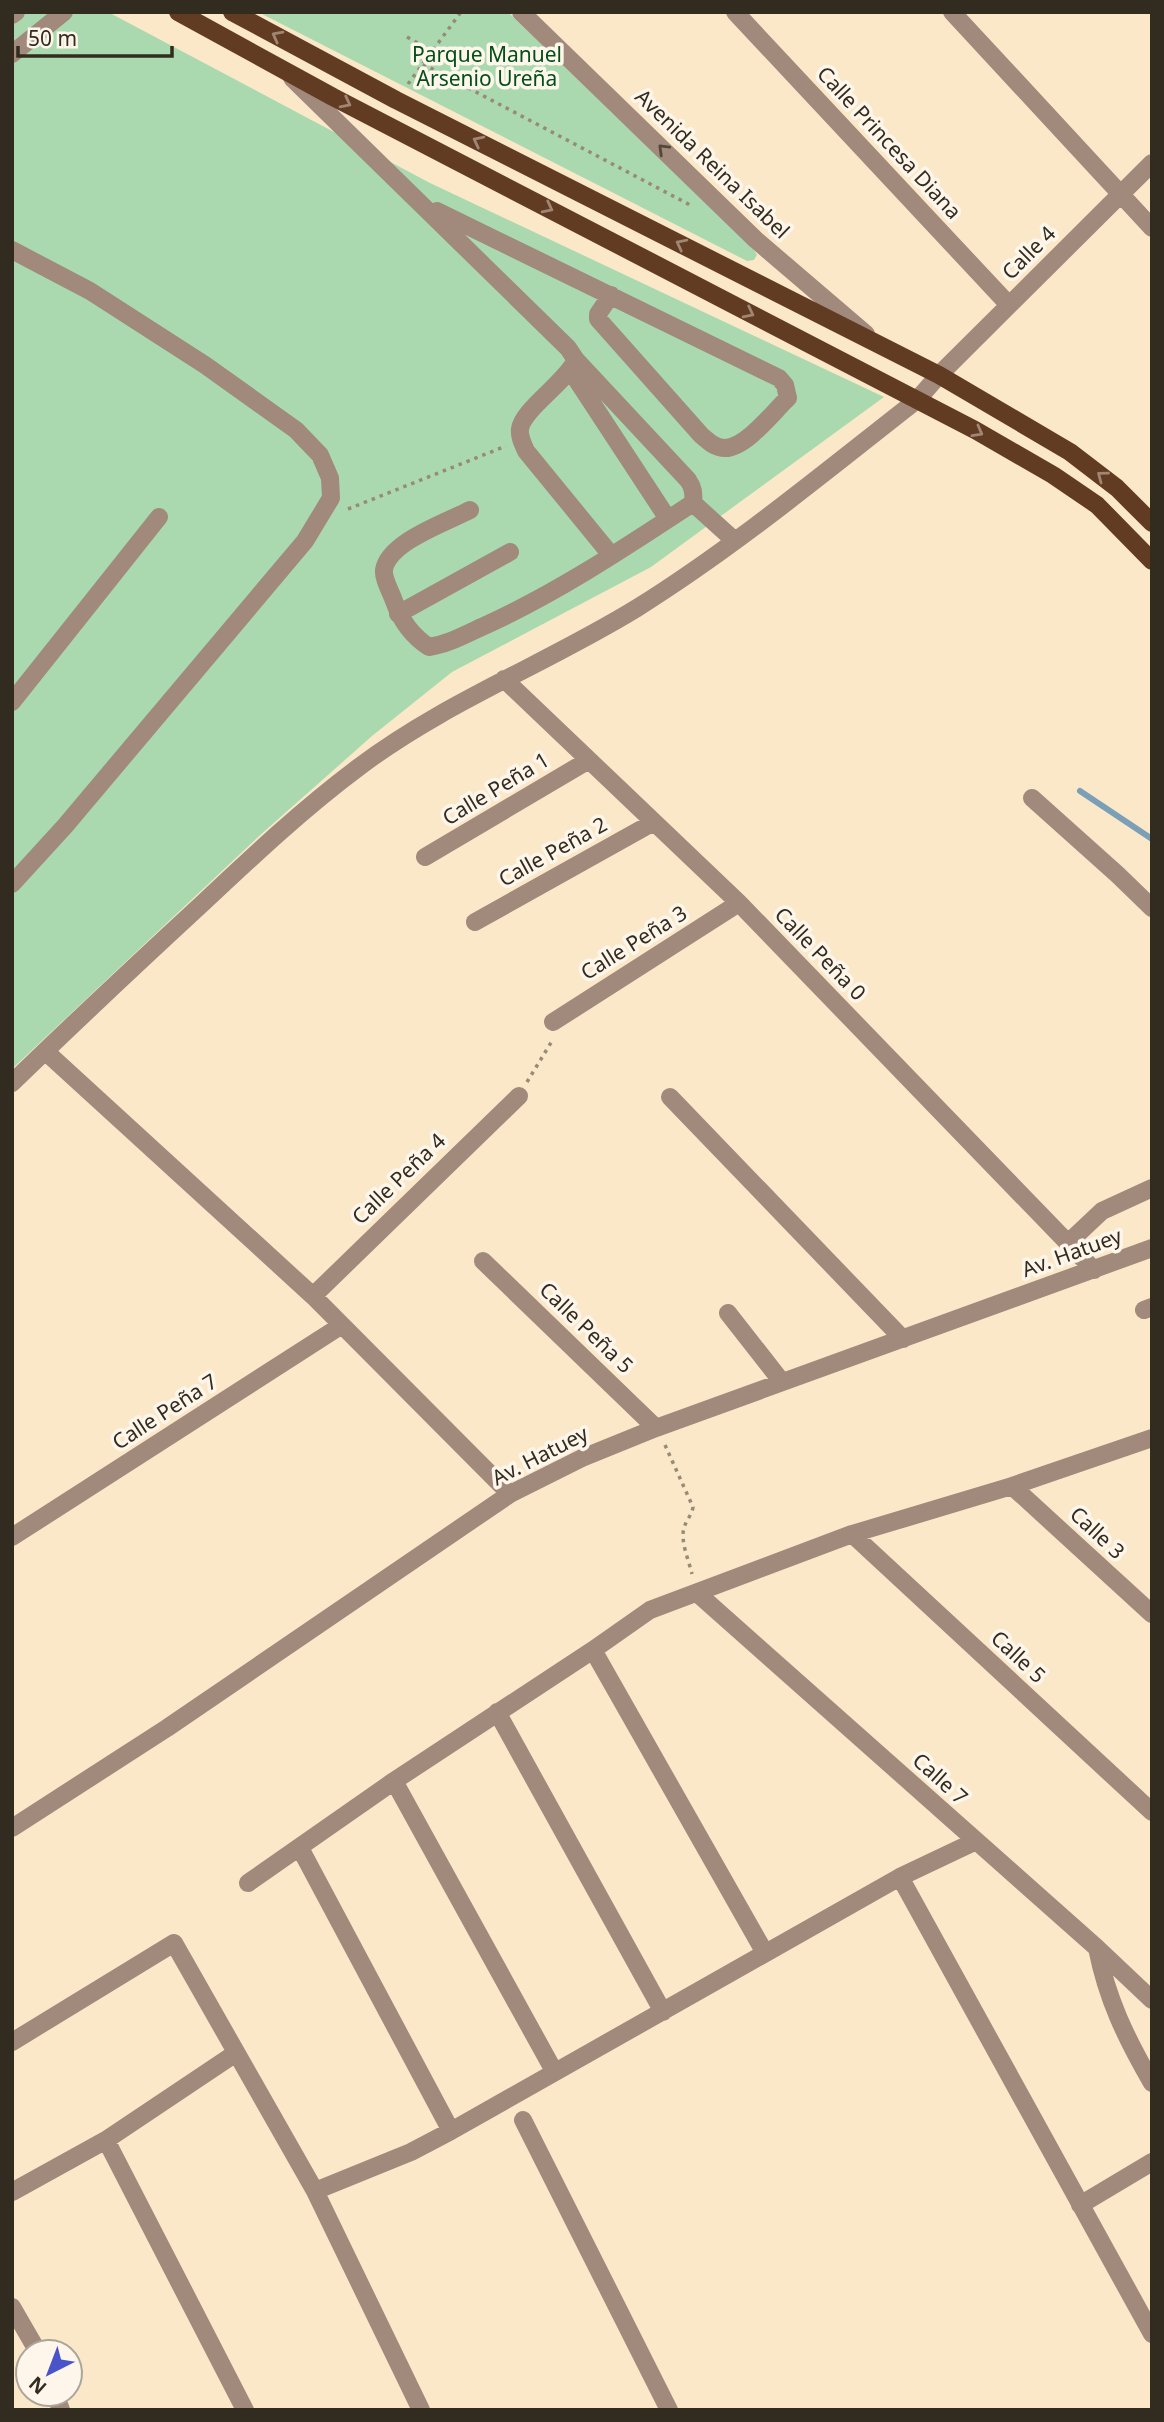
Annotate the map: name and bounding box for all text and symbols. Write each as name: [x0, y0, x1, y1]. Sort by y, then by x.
scale bar: [18, 14, 172, 58]
text: 50 m: [28, 24, 77, 52]
one-way arrow: [271, 31, 284, 44]
park label: Parque Manuel Arsenio Ureña: [412, 40, 562, 92]
street label: Calle Princesa Diana: [811, 60, 968, 225]
street label: Avenida Reina Isabel: [630, 82, 796, 244]
one-way arrow: [339, 95, 351, 109]
one-way arrow: [473, 136, 485, 150]
one-way arrow: [658, 145, 671, 158]
one-way arrow: [540, 200, 553, 213]
street label: Calle 4: [995, 219, 1061, 285]
one-way arrow: [676, 239, 688, 252]
one-way arrow: [742, 305, 755, 318]
one-way arrow: [971, 424, 983, 437]
one-way arrow: [1097, 472, 1110, 485]
street label: Calle Peña 1: [437, 745, 554, 831]
street label: Calle Peña 2: [493, 810, 612, 892]
street label: Calle Peña 3: [575, 898, 692, 986]
street label: Calle Peña 0: [769, 900, 872, 1006]
street label: Calle Peña 4: [345, 1127, 451, 1230]
street label: Av. Hatuey: [1018, 1221, 1126, 1283]
street label: Calle Peña 5: [534, 1276, 640, 1379]
street label: Calle Peña 7: [107, 1367, 222, 1456]
street label: Av. Hatuey: [487, 1419, 593, 1491]
street label: Calle 3: [1064, 1500, 1131, 1565]
street label: Calle 5: [985, 1624, 1052, 1689]
street label: Calle 7: [907, 1746, 974, 1810]
north arrow: [14, 2338, 84, 2408]
text: N: [23, 2371, 52, 2400]

